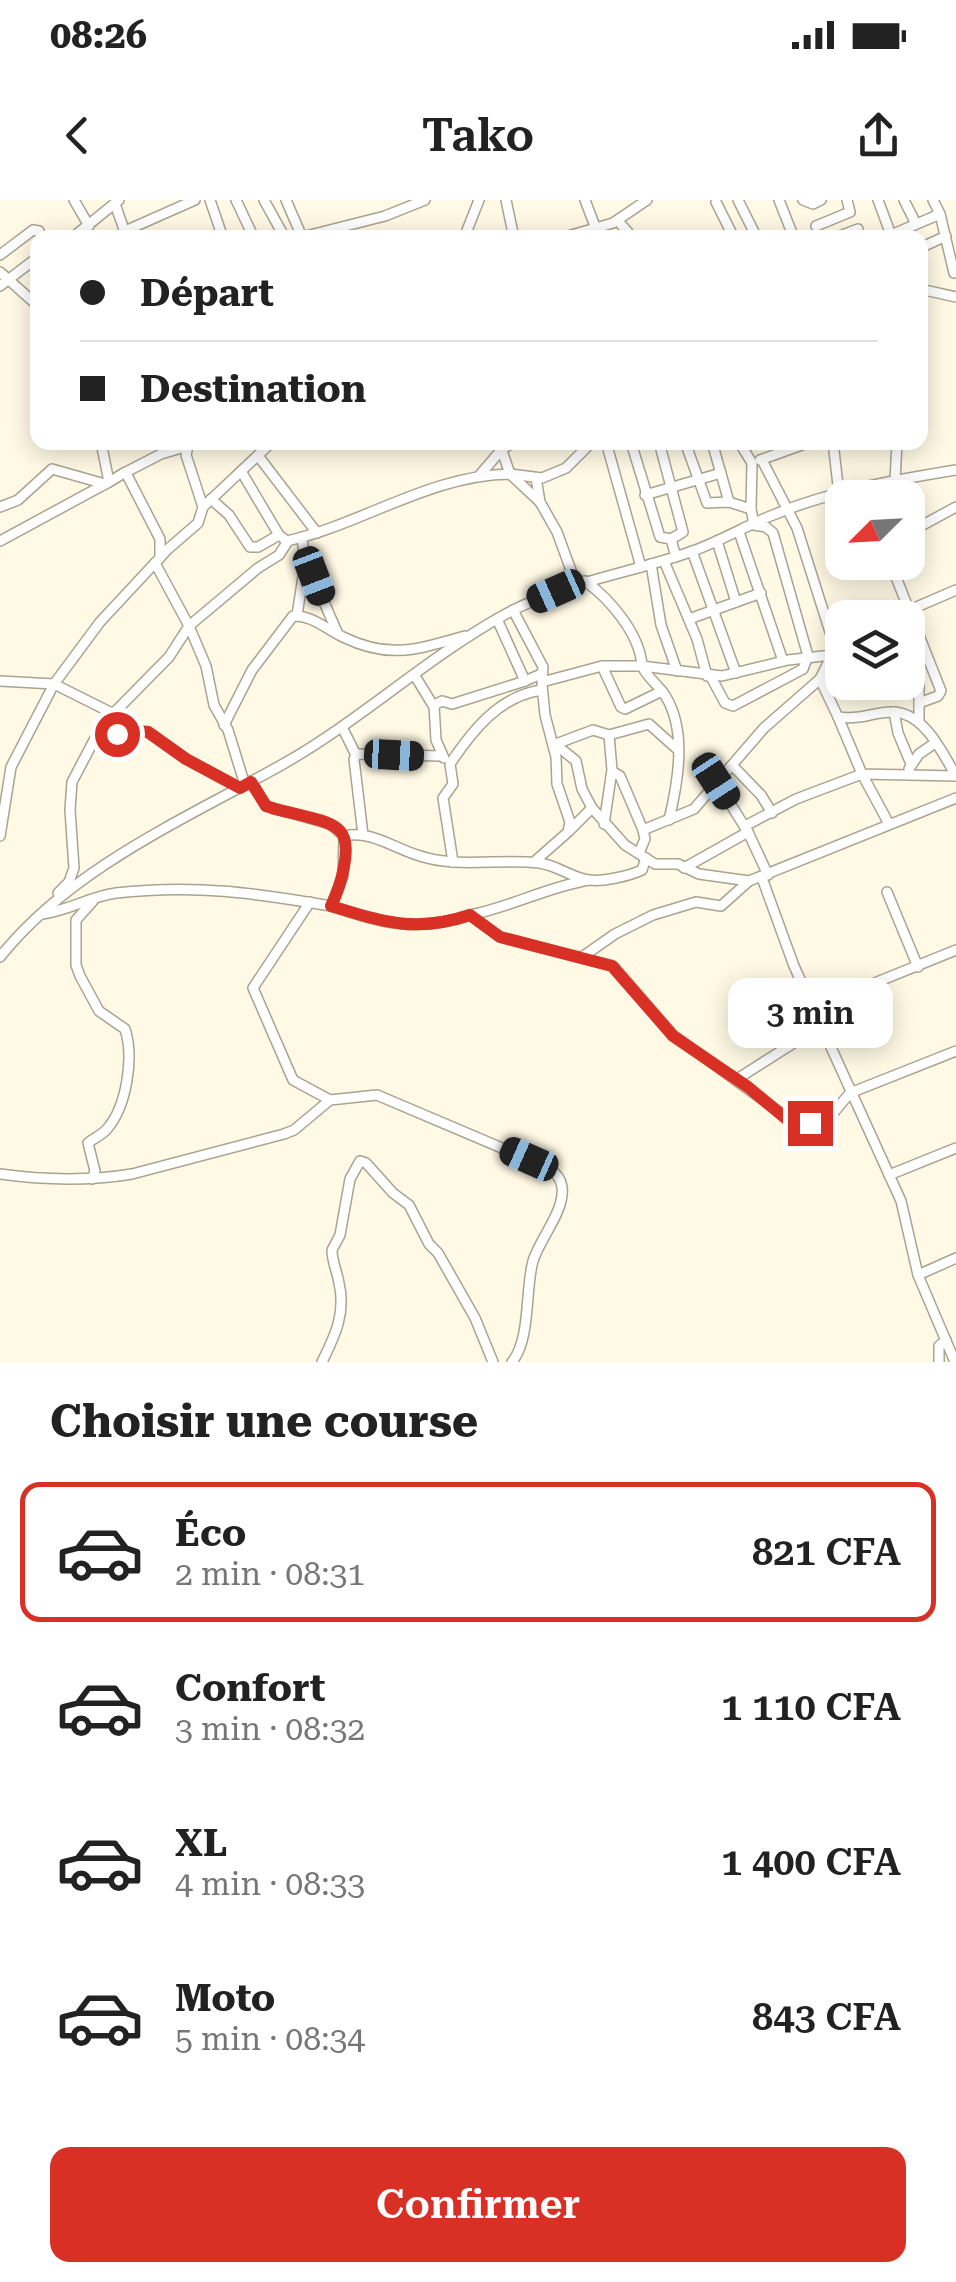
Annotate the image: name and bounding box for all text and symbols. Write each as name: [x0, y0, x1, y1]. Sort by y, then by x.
text: 08:26: [50, 13, 147, 57]
icon: back: [50, 108, 105, 163]
icon: share: [851, 108, 906, 163]
text: Tako: [422, 109, 534, 162]
text: Départ: [140, 271, 274, 315]
text: Destination: [140, 367, 366, 411]
north arrow: [825, 480, 925, 580]
map controls: [825, 480, 925, 700]
car: [289, 543, 339, 609]
car: [522, 565, 590, 617]
button: layers: [825, 600, 925, 700]
route start: [95, 712, 140, 757]
car: [363, 738, 425, 772]
car: [687, 748, 745, 814]
callout: 3 min: [728, 978, 892, 1048]
text: 3 min: [766, 994, 855, 1032]
route end: [788, 1101, 833, 1146]
car: [495, 1133, 563, 1185]
text: Choisir une course: [50, 1395, 478, 1448]
icon: car: [55, 1507, 145, 1597]
text: Éco: [175, 1511, 246, 1555]
text: 821 CFA: [752, 1530, 901, 1574]
text: 2 min · 08:31: [175, 1555, 365, 1593]
icon: car: [55, 1662, 145, 1752]
text: Confort: [175, 1666, 325, 1710]
text: 1 110 CFA: [721, 1685, 901, 1729]
text: 3 min · 08:32: [175, 1710, 365, 1748]
icon: car: [55, 1817, 145, 1907]
text: XL: [175, 1821, 227, 1865]
text: 1 400 CFA: [721, 1840, 901, 1884]
text: 4 min · 08:33: [175, 1865, 365, 1903]
icon: car: [55, 1972, 145, 2062]
text: Moto: [175, 1976, 275, 2020]
text: 843 CFA: [752, 1995, 901, 2039]
text: 5 min · 08:34: [175, 2020, 365, 2058]
button: Confirmer: [50, 2147, 906, 2262]

